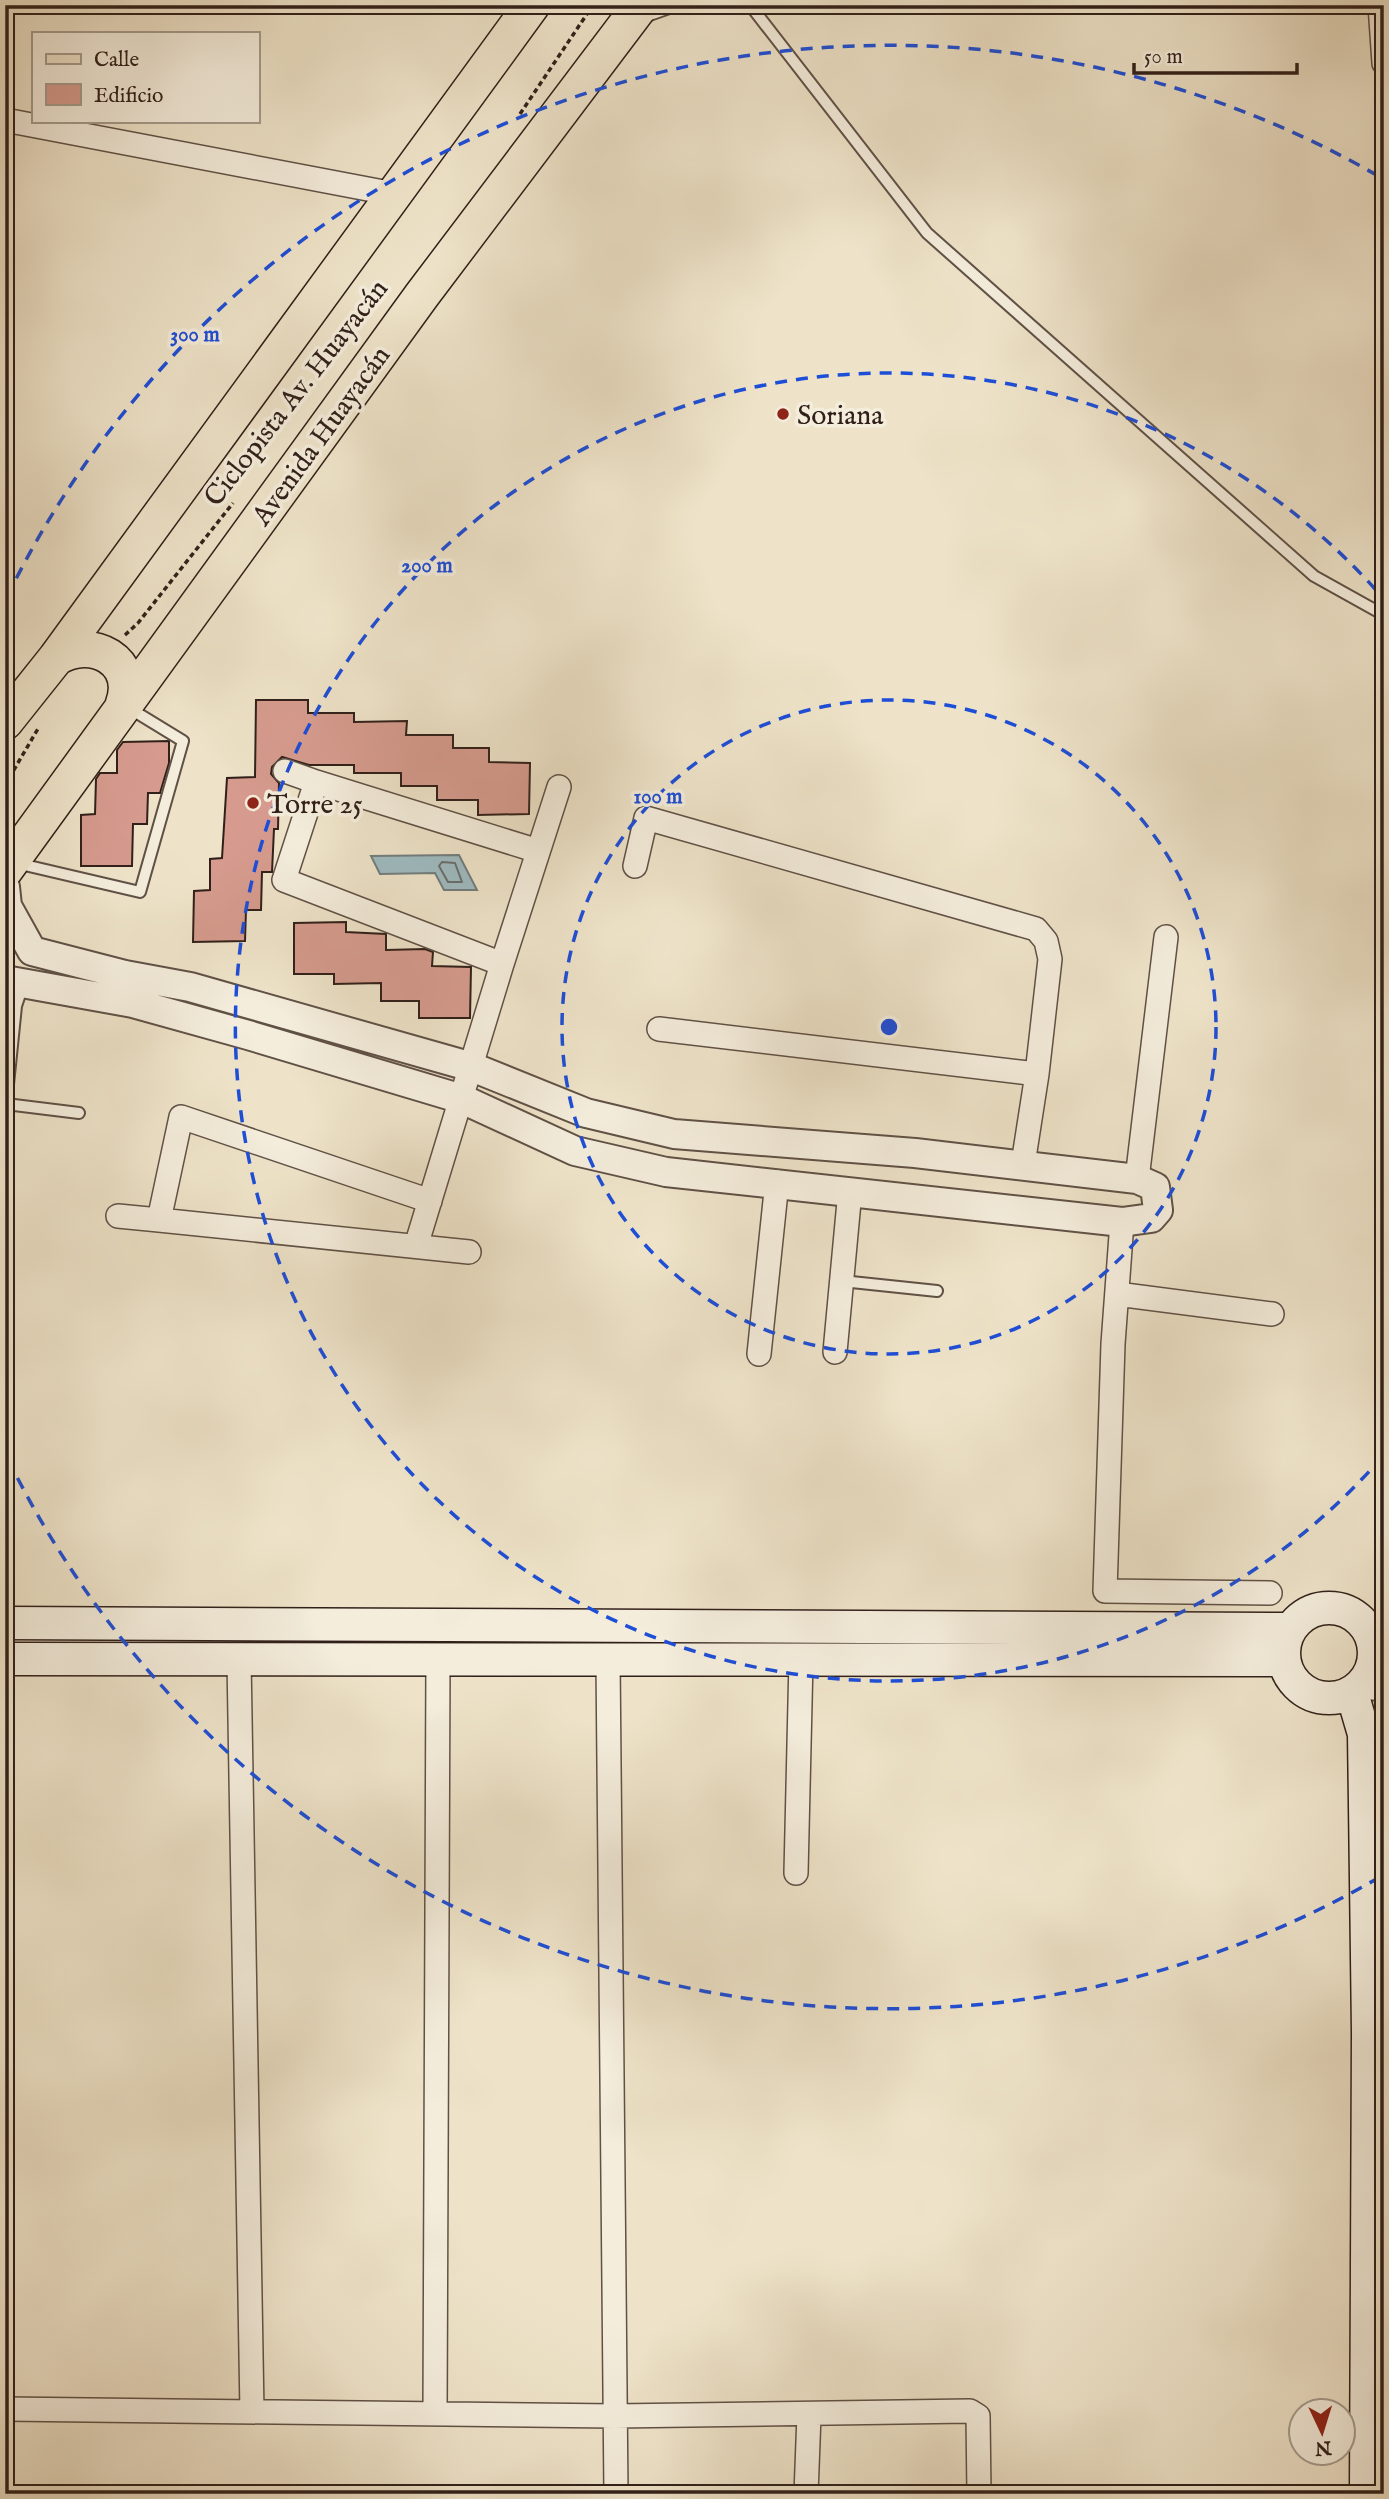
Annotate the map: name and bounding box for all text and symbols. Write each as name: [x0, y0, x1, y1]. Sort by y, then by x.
legend: [32, 32, 259, 122]
scale bar: [1134, 32, 1296, 76]
text: 50 m: [1144, 44, 1183, 71]
text: Calle: [94, 47, 139, 74]
text: Edificio: [94, 83, 163, 110]
street label: Ciclopista Av. Huayacán: [197, 273, 397, 514]
text: 300 m: [170, 322, 220, 349]
street label: Avenida Huayacán: [245, 340, 399, 534]
place label: Soriana: [797, 399, 884, 434]
marker: Soriana: [775, 406, 791, 422]
text: 200 m: [401, 553, 453, 580]
text: 100 m: [633, 784, 683, 811]
place label: Torre 25: [267, 788, 363, 823]
marker: Torre 25: [245, 795, 261, 811]
centre of rings: [877, 1015, 901, 1039]
north arrow: [1288, 2398, 1358, 2468]
text: N: [1313, 2434, 1333, 2460]

